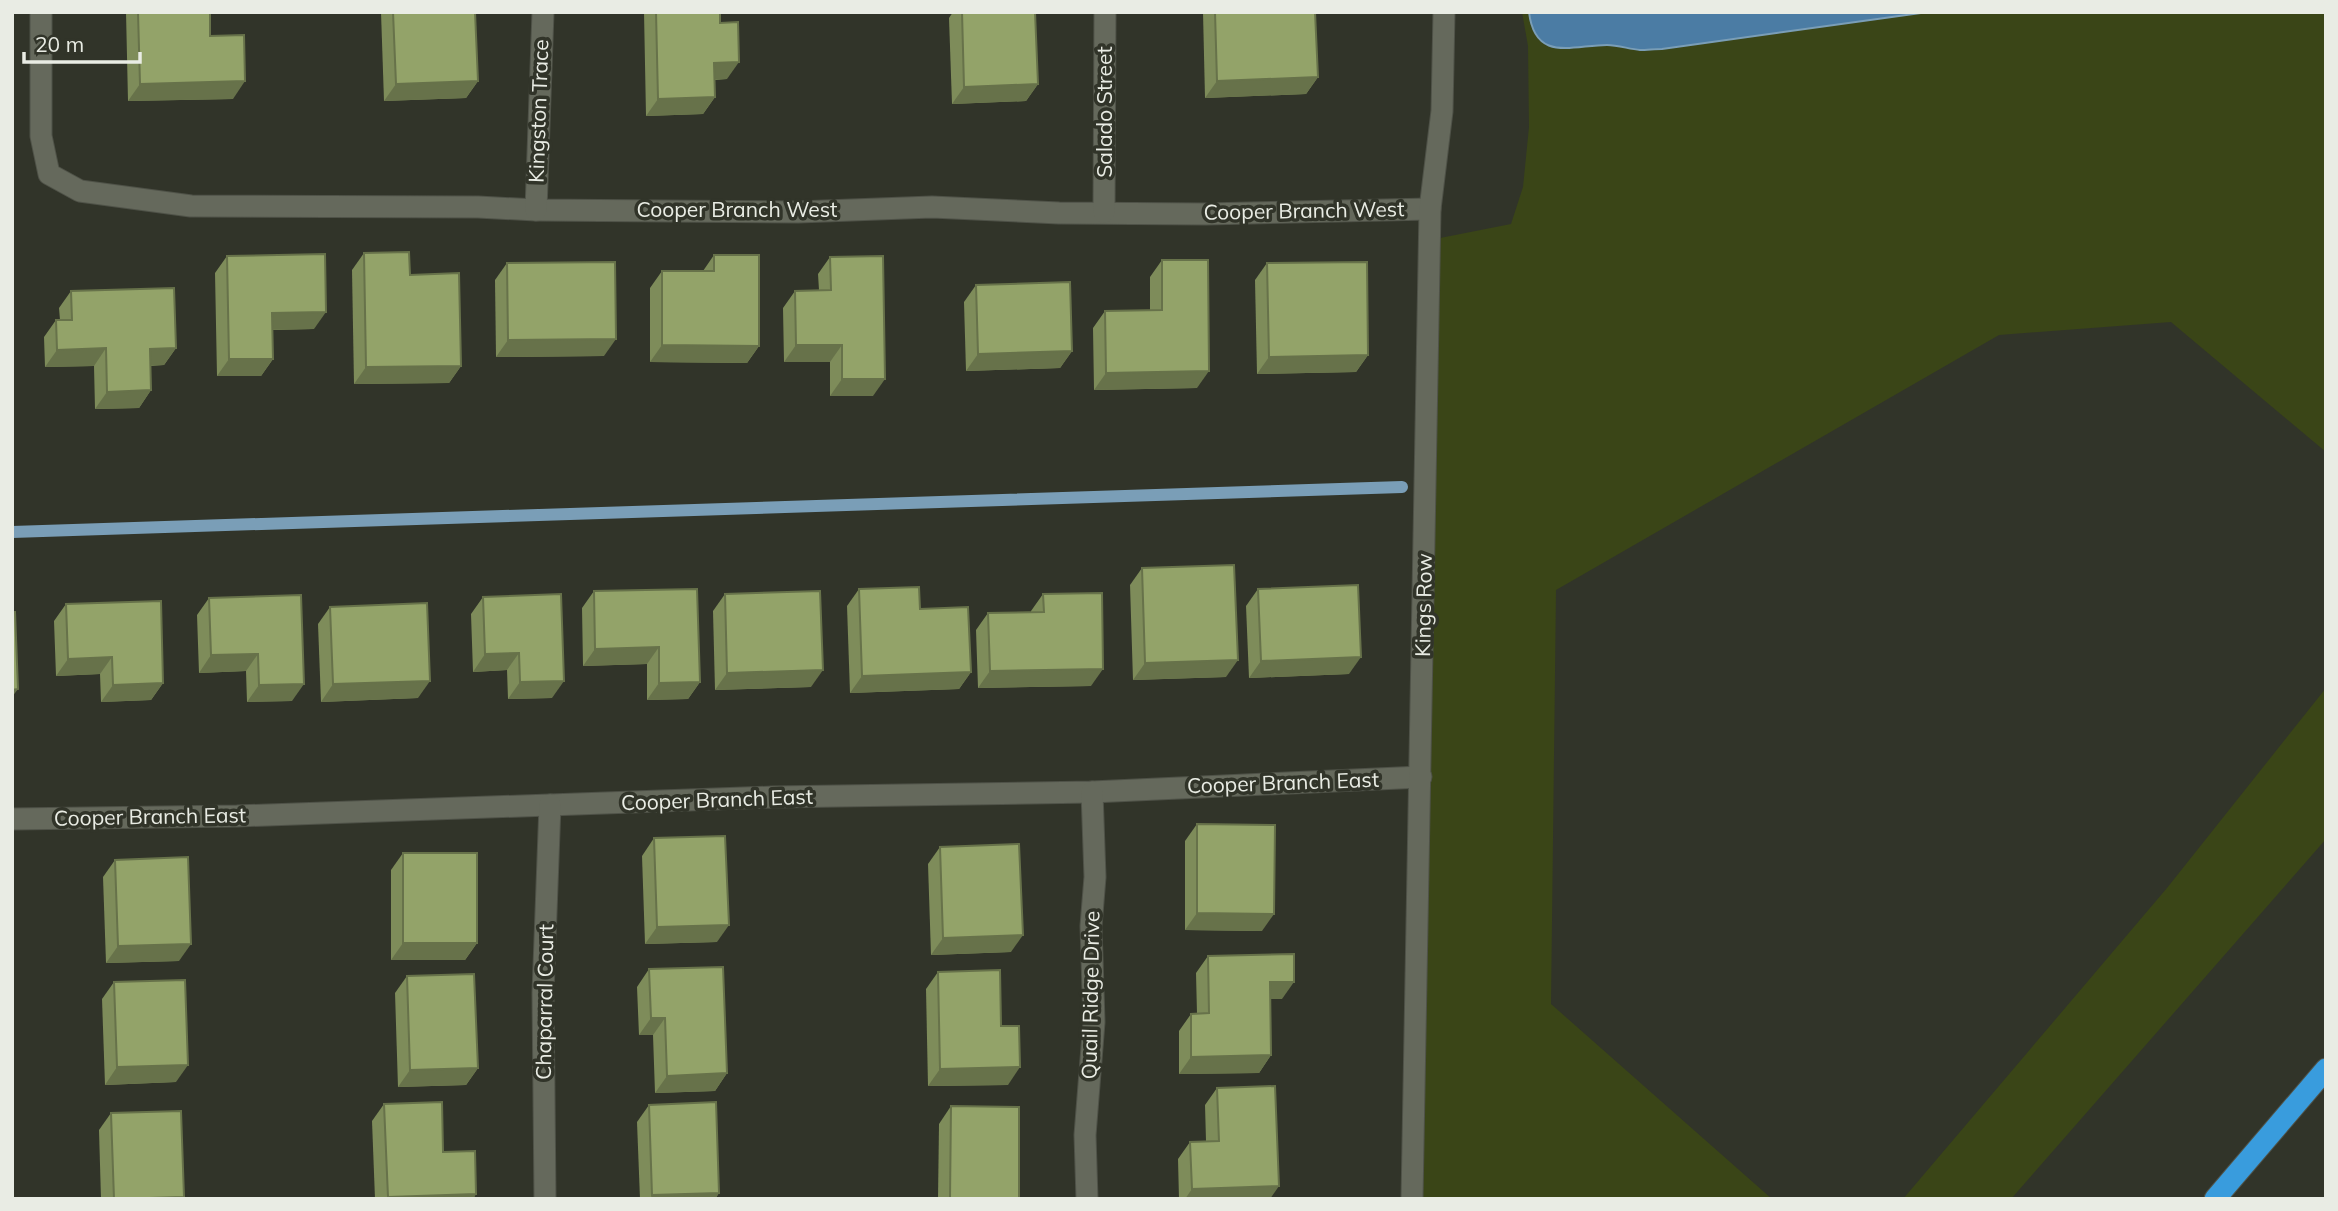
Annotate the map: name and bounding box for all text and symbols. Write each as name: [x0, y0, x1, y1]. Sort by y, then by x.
scale bar: [24, 21, 140, 65]
text: 20 m: [35, 31, 84, 57]
street label: Kingston Trace: [523, 39, 553, 183]
street label: Salado Street: [1091, 46, 1117, 178]
street label: Cooper Branch West: [1203, 195, 1405, 225]
street label: Cooper Branch West: [637, 196, 837, 222]
street label: Kings Row: [1409, 553, 1437, 657]
street label: Cooper Branch East: [1187, 766, 1379, 798]
street label: Cooper Branch East: [621, 783, 813, 815]
street label: Cooper Branch East: [54, 801, 246, 831]
street label: Quail Ridge Drive: [1076, 910, 1104, 1080]
street label: Chaparral Court: [530, 924, 558, 1080]

